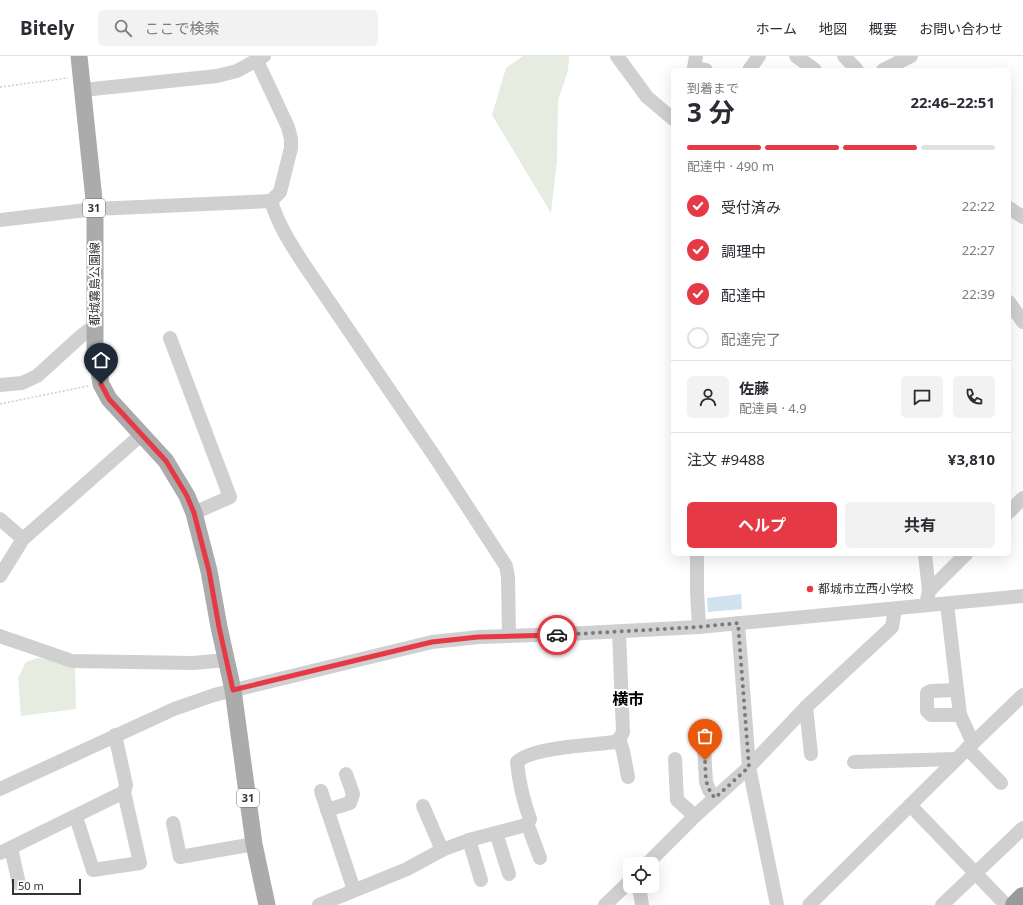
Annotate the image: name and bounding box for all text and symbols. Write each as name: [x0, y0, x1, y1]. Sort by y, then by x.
search box: [98, 10, 378, 46]
text: Bitely: [20, 15, 74, 41]
icon: search: [112, 17, 134, 39]
text: ここで検索: [144, 18, 219, 38]
text: ホーム: [755, 19, 797, 38]
text: 地図: [819, 19, 847, 38]
text: 概要: [869, 19, 897, 38]
text: お問い合わせ: [919, 19, 1003, 38]
text: 到着まで: [687, 79, 739, 97]
text: 22:46–22:51: [910, 92, 995, 112]
text: 3 分: [687, 94, 735, 130]
text: 配達中 · 490 m: [687, 157, 774, 175]
icon: check: [687, 195, 709, 217]
text: 受付済み: [721, 197, 781, 217]
text: 22:22: [962, 197, 995, 215]
road number: 31: [83, 199, 105, 217]
icon: check: [687, 239, 709, 261]
text: 調理中: [721, 241, 766, 261]
text: 22:27: [962, 241, 995, 259]
street label: 都城霧島公園線: [86, 242, 103, 326]
icon: check: [687, 283, 709, 305]
text: 配達中: [721, 285, 766, 305]
text: 22:39: [962, 285, 995, 303]
text: 配達完了: [721, 329, 781, 349]
pin: [84, 343, 118, 384]
icon: home: [90, 349, 112, 371]
button: person: [687, 376, 729, 418]
button: chat: [901, 376, 943, 418]
button: phone: [953, 376, 995, 418]
text: 佐藤: [739, 378, 769, 398]
text: 配達員 · 4.9: [739, 399, 807, 417]
text: 注文 #9488: [687, 449, 765, 469]
text: ¥3,810: [948, 449, 995, 469]
button: ヘルプ: [687, 502, 837, 548]
button: 共有: [845, 502, 995, 548]
place label: 都城市立西小学校: [818, 580, 914, 597]
marker: 都城市立西小学校: [805, 584, 815, 594]
courier: [537, 615, 577, 655]
icon: car: [546, 624, 568, 646]
district label: 横市: [612, 688, 644, 710]
pin: [688, 719, 722, 760]
icon: bag: [694, 725, 716, 747]
road number: 31: [237, 789, 259, 807]
map controls: [623, 857, 659, 893]
button: locate: [623, 857, 659, 893]
scale bar: [12, 877, 81, 896]
text: 50 m: [18, 878, 44, 893]

